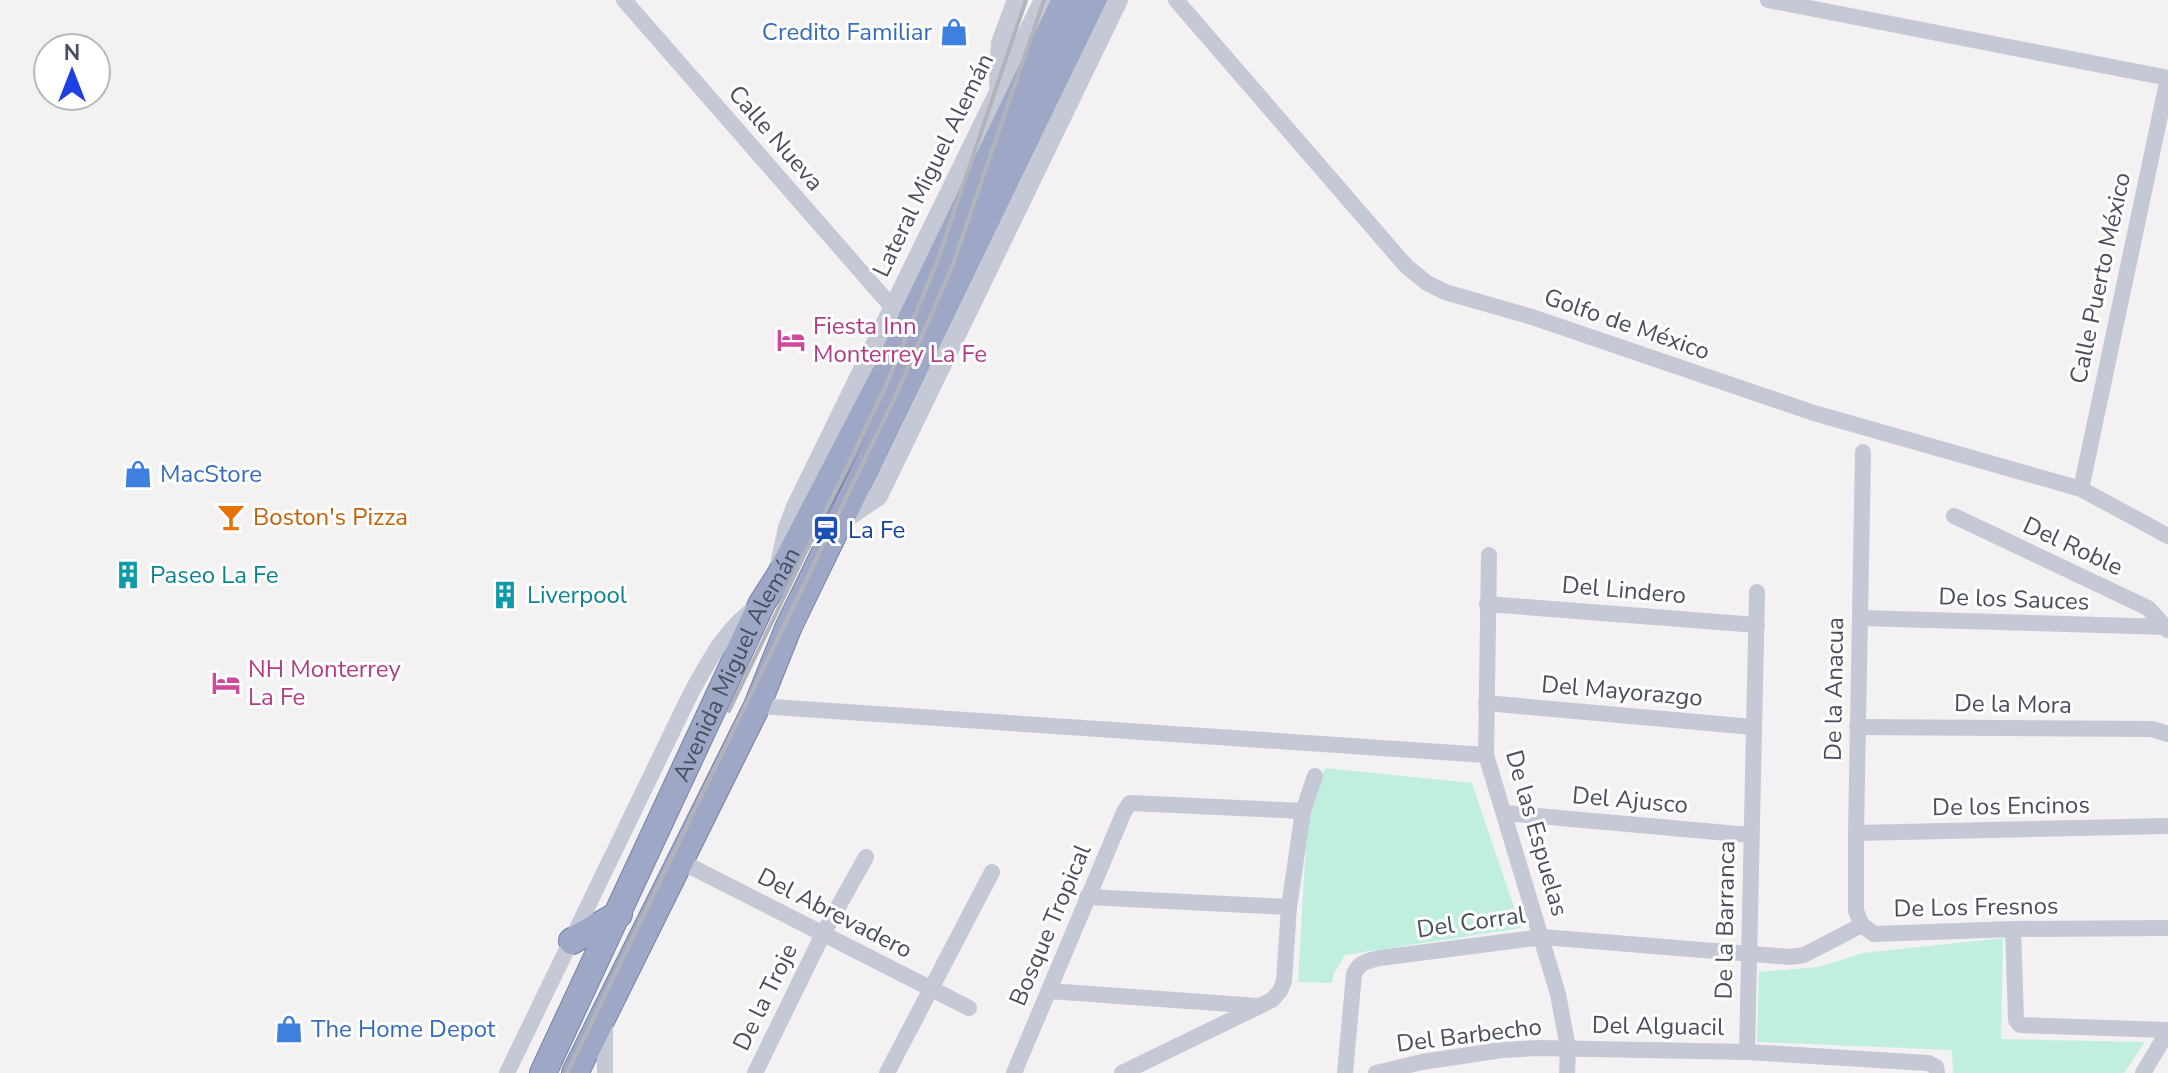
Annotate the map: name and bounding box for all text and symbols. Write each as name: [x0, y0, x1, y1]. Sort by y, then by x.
place label: Credito Familiar: [762, 16, 932, 48]
shop icon: Credito Familiar: [939, 17, 969, 47]
north arrow: [32, 32, 112, 112]
text: N: [64, 38, 80, 68]
street label: Lateral Miguel Alemán: [865, 48, 1001, 282]
street label: Calle Nueva: [721, 78, 831, 198]
street label: Calle Puerto México: [2062, 169, 2138, 387]
street label: Golfo de México: [1540, 281, 1714, 367]
place label: Fiesta Inn Monterrey La Fe: [813, 310, 987, 370]
hotel icon: Fiesta Inn Monterrey La Fe: [776, 325, 806, 355]
place label: MacStore: [160, 458, 262, 490]
shop icon: MacStore: [123, 459, 153, 489]
place label: Boston's Pizza: [253, 501, 408, 533]
bar icon: Boston's Pizza: [216, 502, 246, 532]
street label: Del Roble: [2018, 509, 2128, 583]
place label: La Fe: [848, 514, 905, 546]
station icon: La Fe: [811, 515, 841, 545]
street label: Avenida Miguel Alemán: [665, 542, 808, 787]
place label: Paseo La Fe: [150, 559, 279, 591]
building icon: Paseo La Fe: [113, 560, 143, 590]
street label: Del Lindero: [1561, 569, 1687, 611]
place label: Liverpool: [527, 579, 627, 611]
building icon: Liverpool: [490, 580, 520, 610]
street label: De los Sauces: [1938, 580, 2090, 618]
street label: De la Anacua: [1817, 617, 1851, 761]
place label: NH Monterrey La Fe: [248, 653, 401, 713]
hotel icon: NH Monterrey La Fe: [211, 668, 241, 698]
street label: Del Mayorazgo: [1540, 668, 1704, 714]
street label: De la Mora: [1954, 687, 2072, 721]
street label: De las Espuelas: [1498, 746, 1576, 920]
street label: Del Ajusco: [1571, 779, 1689, 821]
street label: De los Encinos: [1932, 789, 2090, 823]
street label: Bosque Tropical: [1002, 839, 1098, 1011]
street label: De la Barranca: [1708, 840, 1742, 1000]
street label: Del Abrevadero: [752, 860, 918, 966]
street label: De Los Fresnos: [1893, 890, 2059, 924]
street label: Del Corral: [1415, 899, 1527, 945]
street label: De la Troje: [725, 938, 805, 1056]
street label: Del Alguacil: [1592, 1009, 1724, 1043]
street label: Del Barbecho: [1394, 1010, 1544, 1060]
place label: The Home Depot: [311, 1013, 496, 1045]
shop icon: The Home Depot: [274, 1014, 304, 1044]

